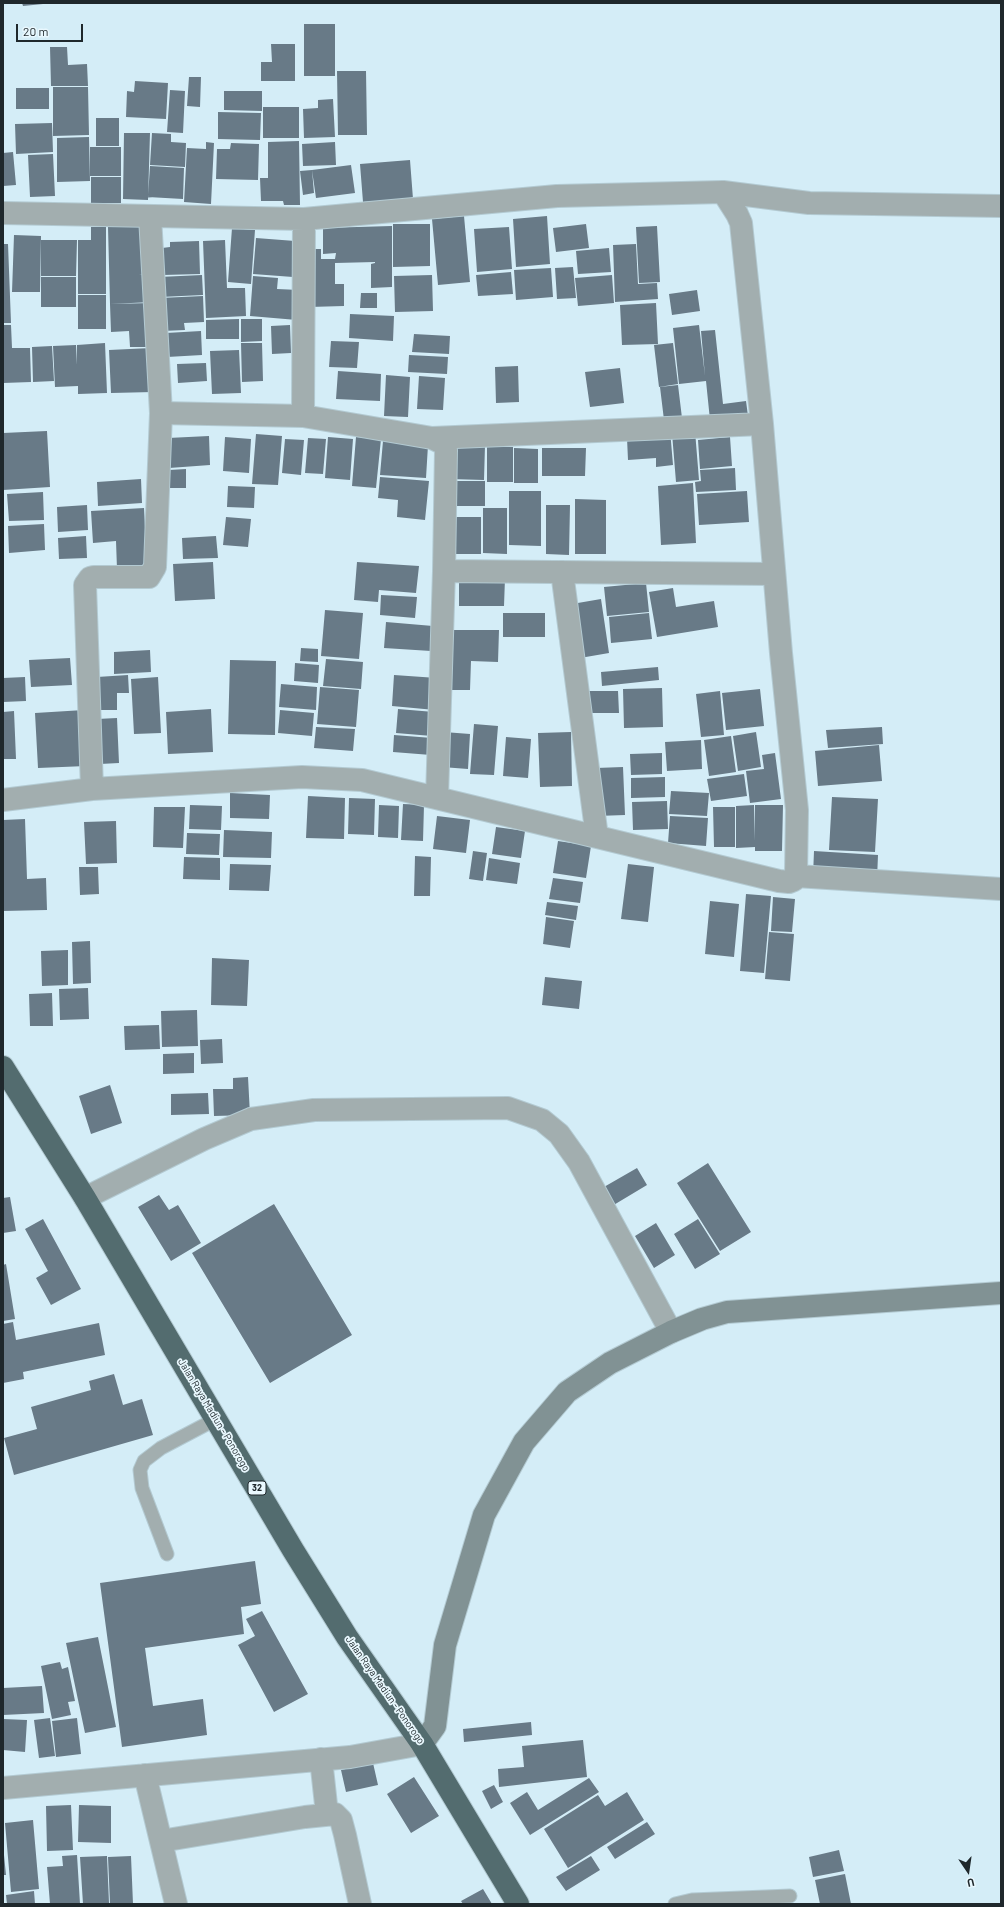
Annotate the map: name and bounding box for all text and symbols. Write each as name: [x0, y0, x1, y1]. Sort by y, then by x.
scale bar: [18, 16, 85, 42]
text: 20 m: [23, 24, 49, 38]
street label: Jalan Raya Madiun - Ponorogo: [176, 1357, 252, 1473]
road number: 32: [248, 1481, 266, 1495]
street label: Jalan Raya Madiun - Ponorogo: [343, 1634, 427, 1746]
north arrow: [948, 1851, 988, 1891]
text: U: [966, 1876, 976, 1890]

